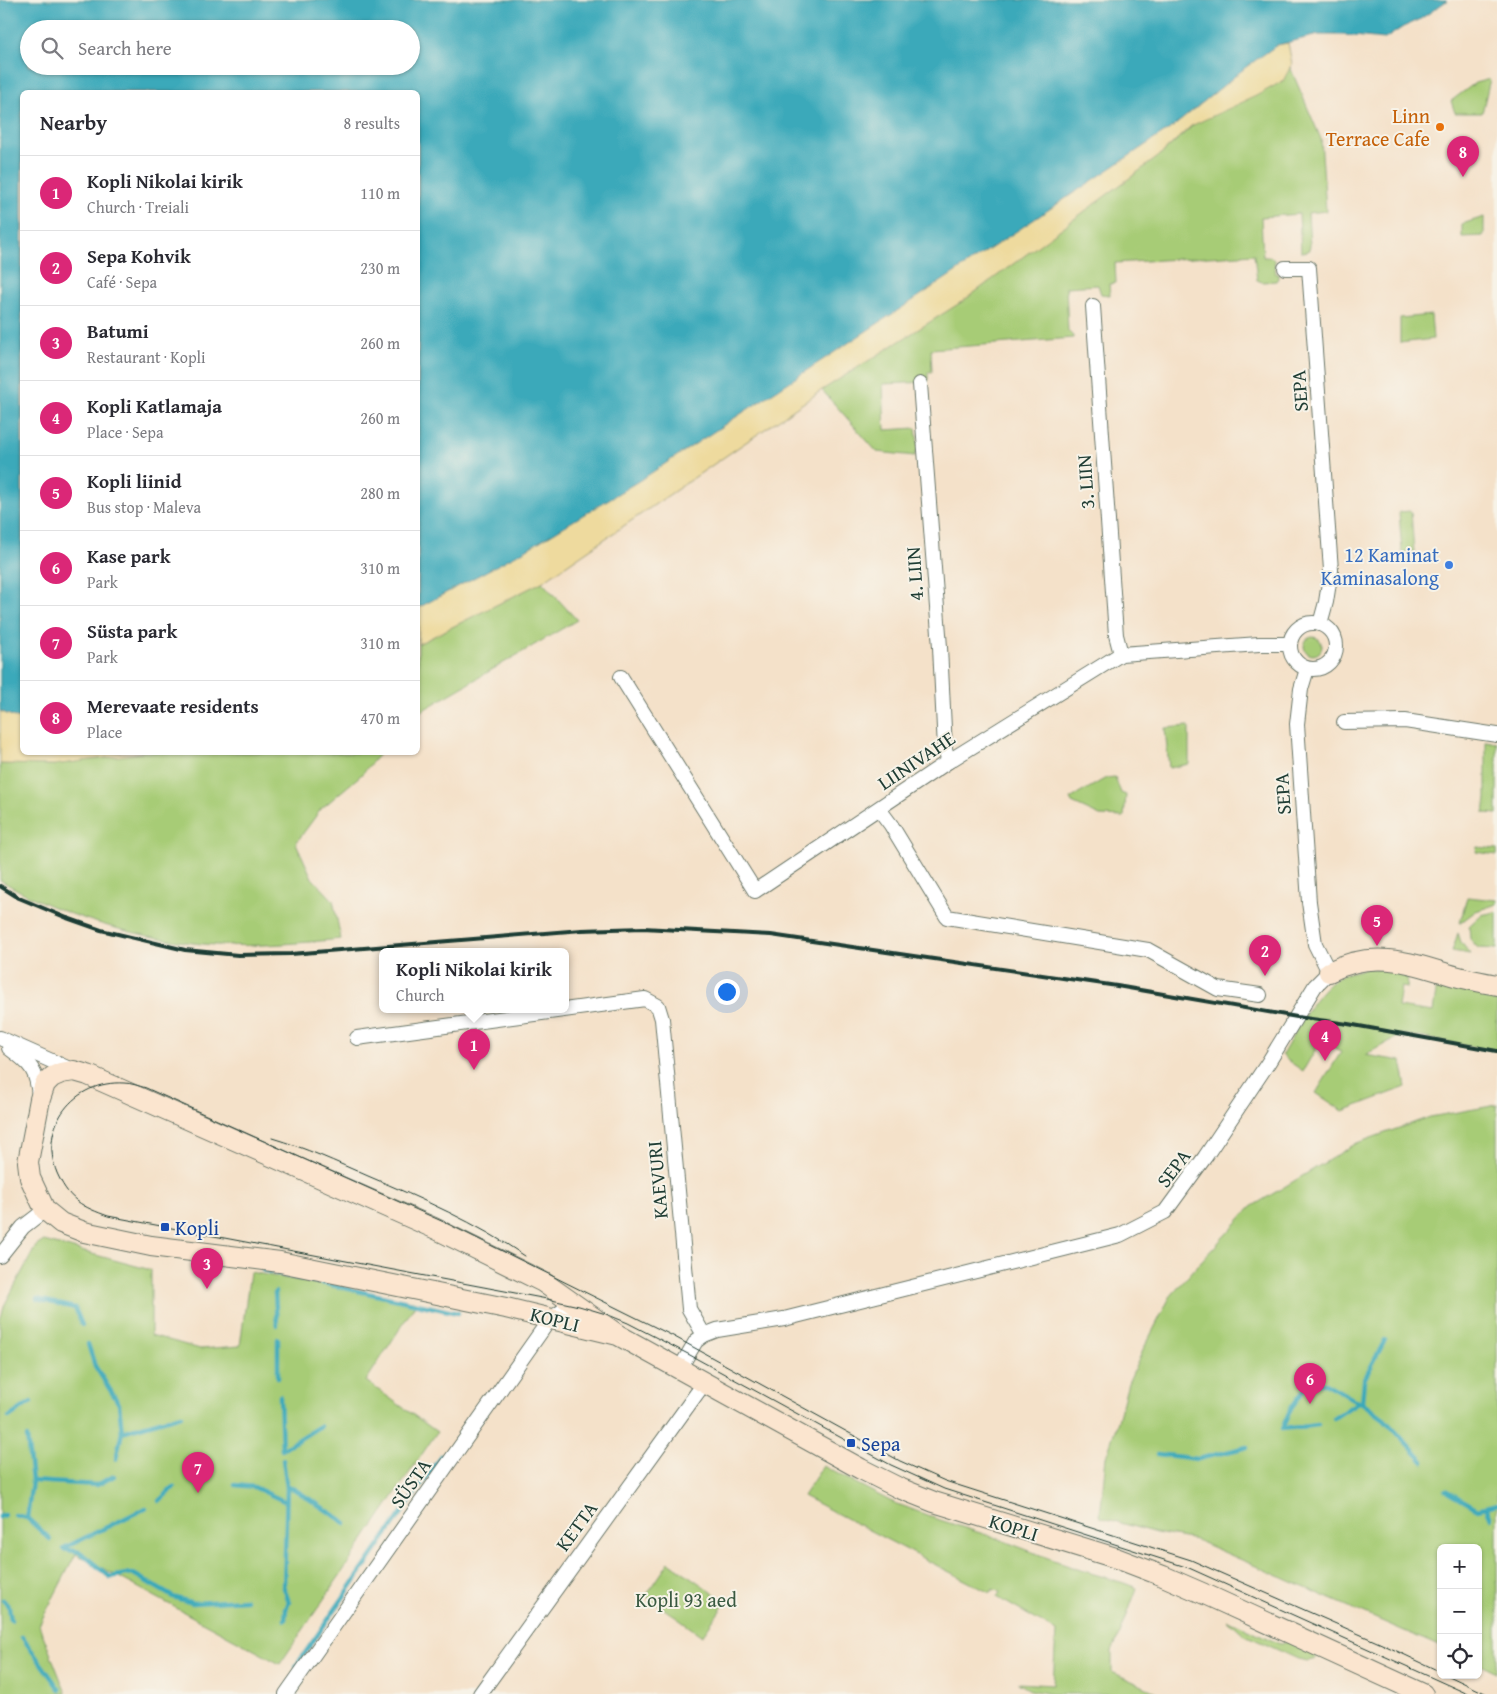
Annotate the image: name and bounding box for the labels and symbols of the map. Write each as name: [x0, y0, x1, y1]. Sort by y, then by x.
place label: Linn Terrace Cafe: [1326, 101, 1430, 153]
marker: Linn Terrace Cafe: [1434, 121, 1446, 133]
pin: 8: [1447, 136, 1479, 177]
street label: SEPA: [1283, 369, 1315, 413]
street label: 3. LIIN: [1069, 454, 1101, 510]
place label: 12 Kaminat Kaminasalong: [1321, 540, 1439, 592]
street label: 4. LIIN: [898, 546, 930, 602]
marker: 12 Kaminat Kaminasalong: [1443, 559, 1455, 571]
street label: LIINIVAHE: [871, 723, 961, 797]
street label: SEPA: [1266, 772, 1298, 816]
pin: 5: [1361, 905, 1393, 946]
pin: 2: [1249, 935, 1281, 976]
your location: [714, 979, 740, 1005]
pin: 4: [1309, 1020, 1341, 1061]
pin: 1: [458, 1029, 490, 1070]
street label: KAEVURI: [639, 1140, 675, 1220]
street label: SEPA: [1149, 1143, 1197, 1193]
place label: Kopli: [175, 1213, 219, 1242]
marker: Kopli: [159, 1221, 171, 1233]
pin: 3: [191, 1248, 223, 1289]
street label: KOPLI: [527, 1299, 583, 1339]
pin: 6: [1294, 1363, 1326, 1404]
place label: Sepa: [861, 1429, 901, 1458]
marker: Sepa: [845, 1437, 857, 1449]
pin: 7: [182, 1452, 214, 1493]
street label: SÜSTA: [382, 1452, 438, 1514]
street label: KETTA: [548, 1495, 604, 1557]
street label: KOPLI: [986, 1506, 1042, 1548]
park label: Kopli 93 aed: [635, 1585, 737, 1614]

